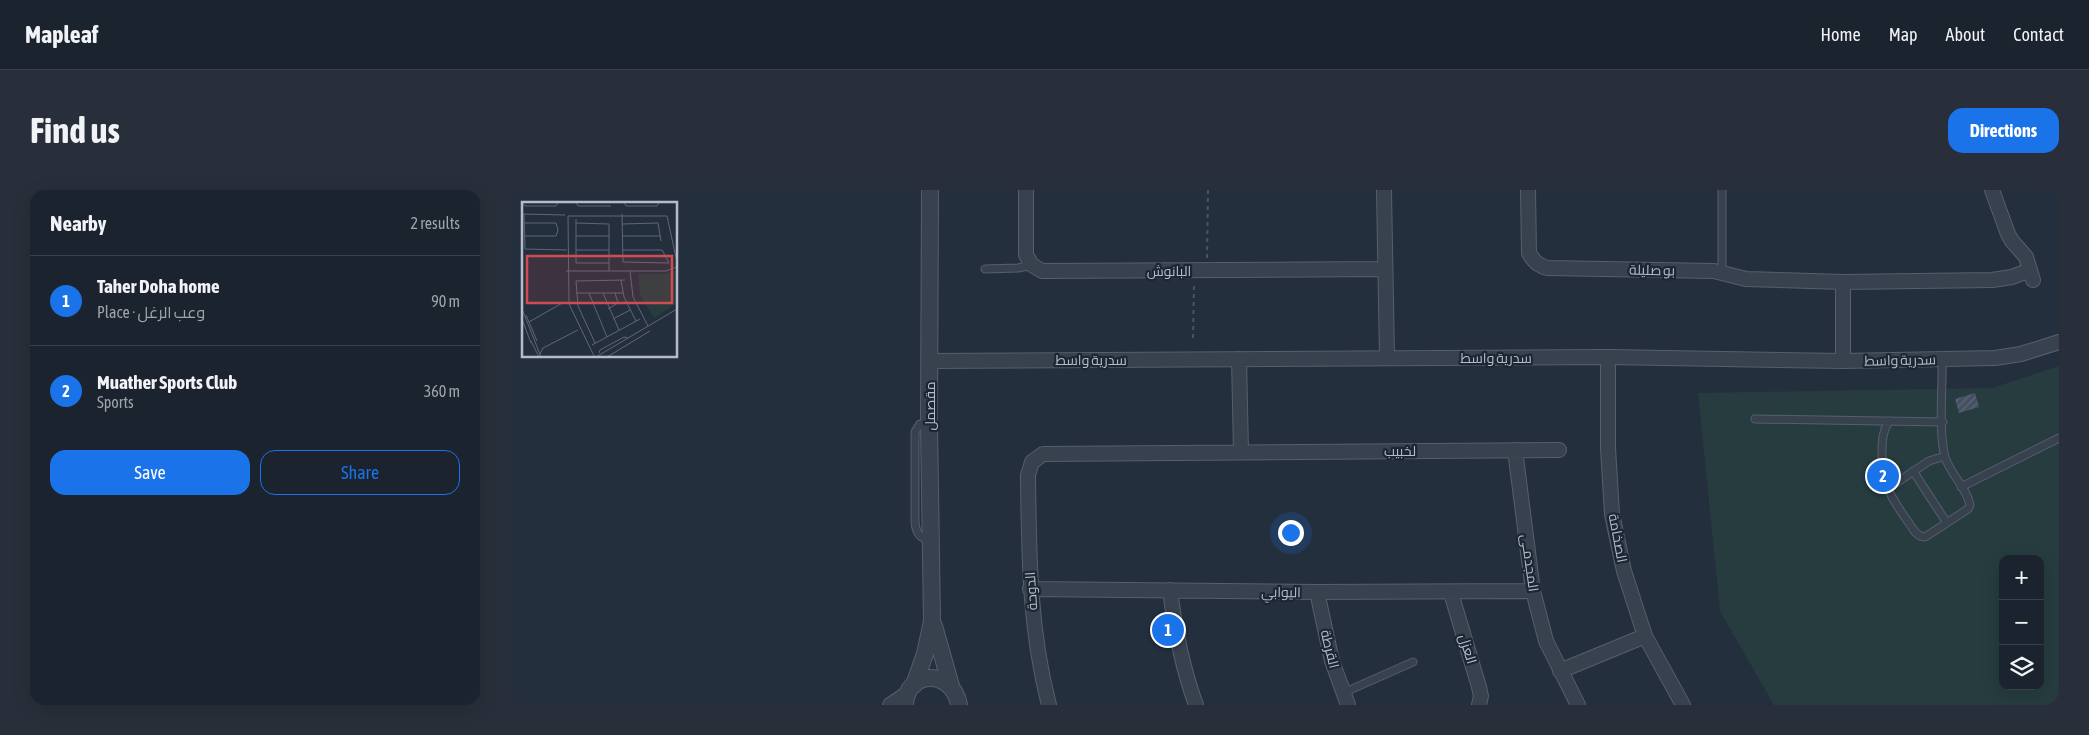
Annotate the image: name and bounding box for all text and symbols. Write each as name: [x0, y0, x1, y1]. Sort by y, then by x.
text: Mapleaf: [25, 21, 98, 48]
text: Home: [1821, 24, 1861, 45]
text: Map: [1889, 24, 1918, 45]
text: About: [1946, 24, 1985, 45]
text: Contact: [2013, 24, 2064, 45]
button: Directions: [1948, 108, 2059, 153]
text: Find us: [30, 110, 120, 150]
inset map: [522, 202, 678, 358]
text: Nearby: [50, 211, 106, 235]
text: 2 results: [410, 214, 460, 232]
street label: بو صليلة: [1629, 262, 1675, 278]
street label: البانوش: [1147, 263, 1191, 279]
text: Taher Doha home: [97, 275, 220, 297]
text: 1: [62, 292, 70, 310]
text: 90 m: [431, 292, 460, 310]
text: Place · وعب الرغل: [97, 303, 205, 321]
street label: سدرية واسط: [1460, 350, 1532, 366]
street label: سدرية واسط: [1864, 351, 1936, 369]
street label: سدرية واسط: [1055, 352, 1127, 368]
text: Muather Sports Club: [97, 371, 237, 393]
street label: مقصمل: [922, 381, 938, 431]
text: 2: [62, 382, 70, 400]
text: 360 m: [424, 382, 460, 400]
text: Sports: [97, 393, 134, 411]
street label: لخبيب: [1384, 443, 1416, 459]
button: Save: [50, 450, 250, 495]
button: Share: [260, 450, 460, 495]
pin: 2: [1867, 457, 1899, 495]
street label: الصخامة: [1605, 512, 1631, 564]
your location: [1278, 520, 1304, 546]
street label: المجدمـى: [1518, 533, 1542, 593]
map controls: [1999, 555, 2044, 690]
button: +: [1999, 555, 2044, 600]
street label: الدوحة: [1022, 571, 1040, 611]
street label: اليوابي: [1261, 584, 1301, 604]
button: −: [1999, 600, 2044, 645]
pin: 1: [1152, 611, 1184, 649]
street label: القرطة: [1317, 628, 1343, 670]
street label: العزل: [1455, 632, 1480, 666]
button: layers: [1999, 645, 2044, 690]

